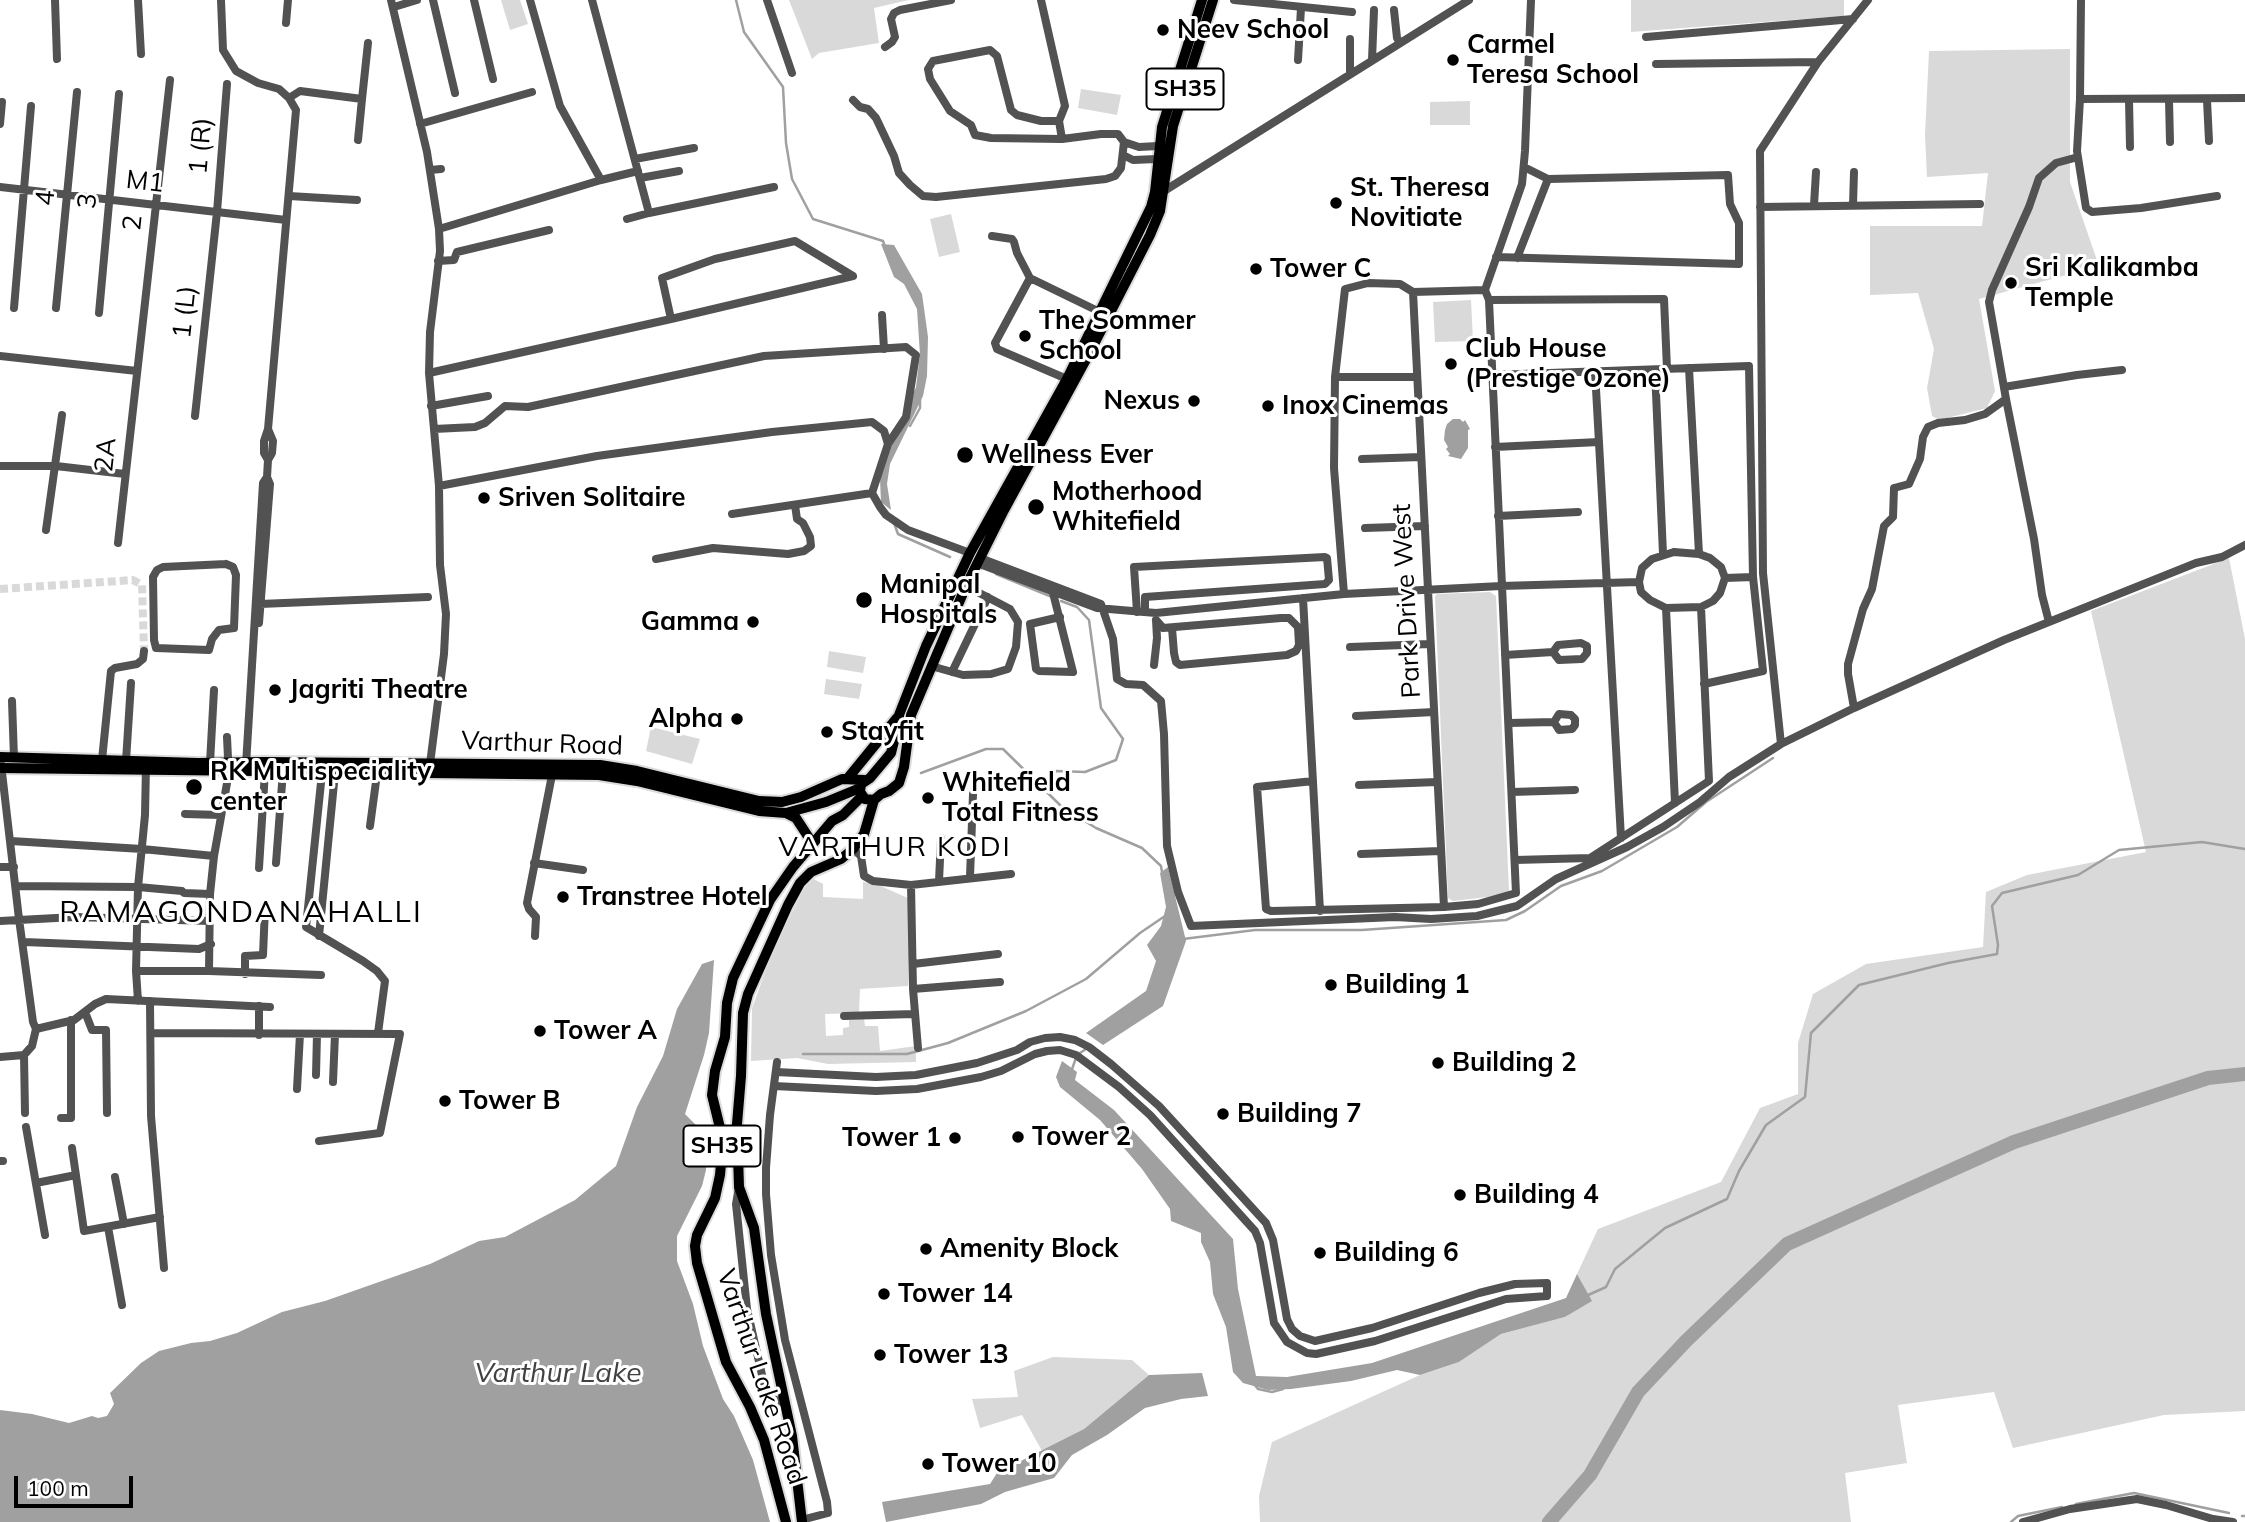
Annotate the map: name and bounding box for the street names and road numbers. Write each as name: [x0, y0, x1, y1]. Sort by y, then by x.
road number: SH35: [1146, 68, 1224, 110]
street label: 1 (R): [183, 116, 219, 176]
street label: M1: [125, 165, 165, 199]
street label: 4: [30, 189, 62, 207]
street label: 3: [72, 192, 104, 210]
street label: 2: [117, 214, 149, 232]
street label: 1 (L): [167, 284, 203, 340]
street label: 2A: [89, 436, 123, 474]
street label: Park Drive West: [1386, 503, 1428, 699]
street label: Varthur Road: [461, 726, 623, 762]
road number: SH35: [684, 1126, 760, 1166]
street label: Varthur Lake Road: [710, 1265, 812, 1489]

